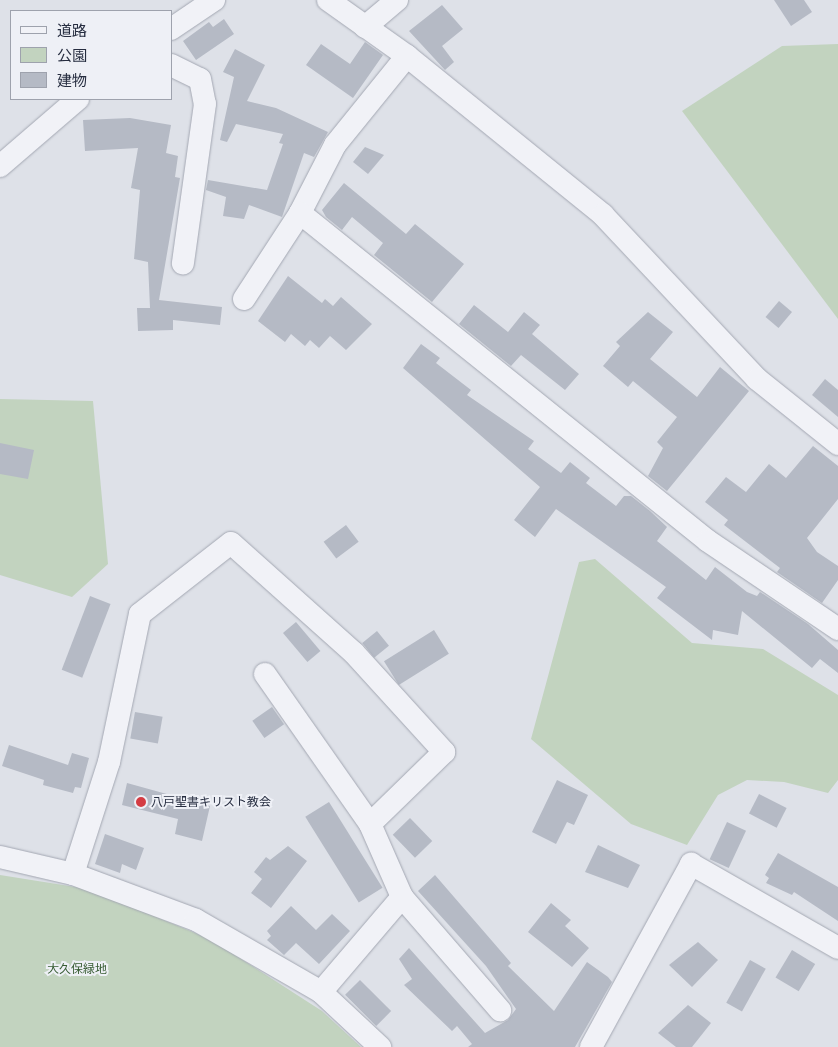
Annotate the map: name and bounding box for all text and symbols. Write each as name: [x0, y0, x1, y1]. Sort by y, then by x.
legend: [10, 10, 172, 100]
text: 道路: [57, 21, 87, 40]
text: 公園: [57, 46, 87, 65]
text: 建物: [57, 71, 87, 90]
place label: 八戸聖書キリスト教会: [151, 795, 271, 809]
marker: 八戸聖書キリスト教会: [135, 796, 147, 808]
park label: 大久保緑地: [47, 962, 107, 976]

